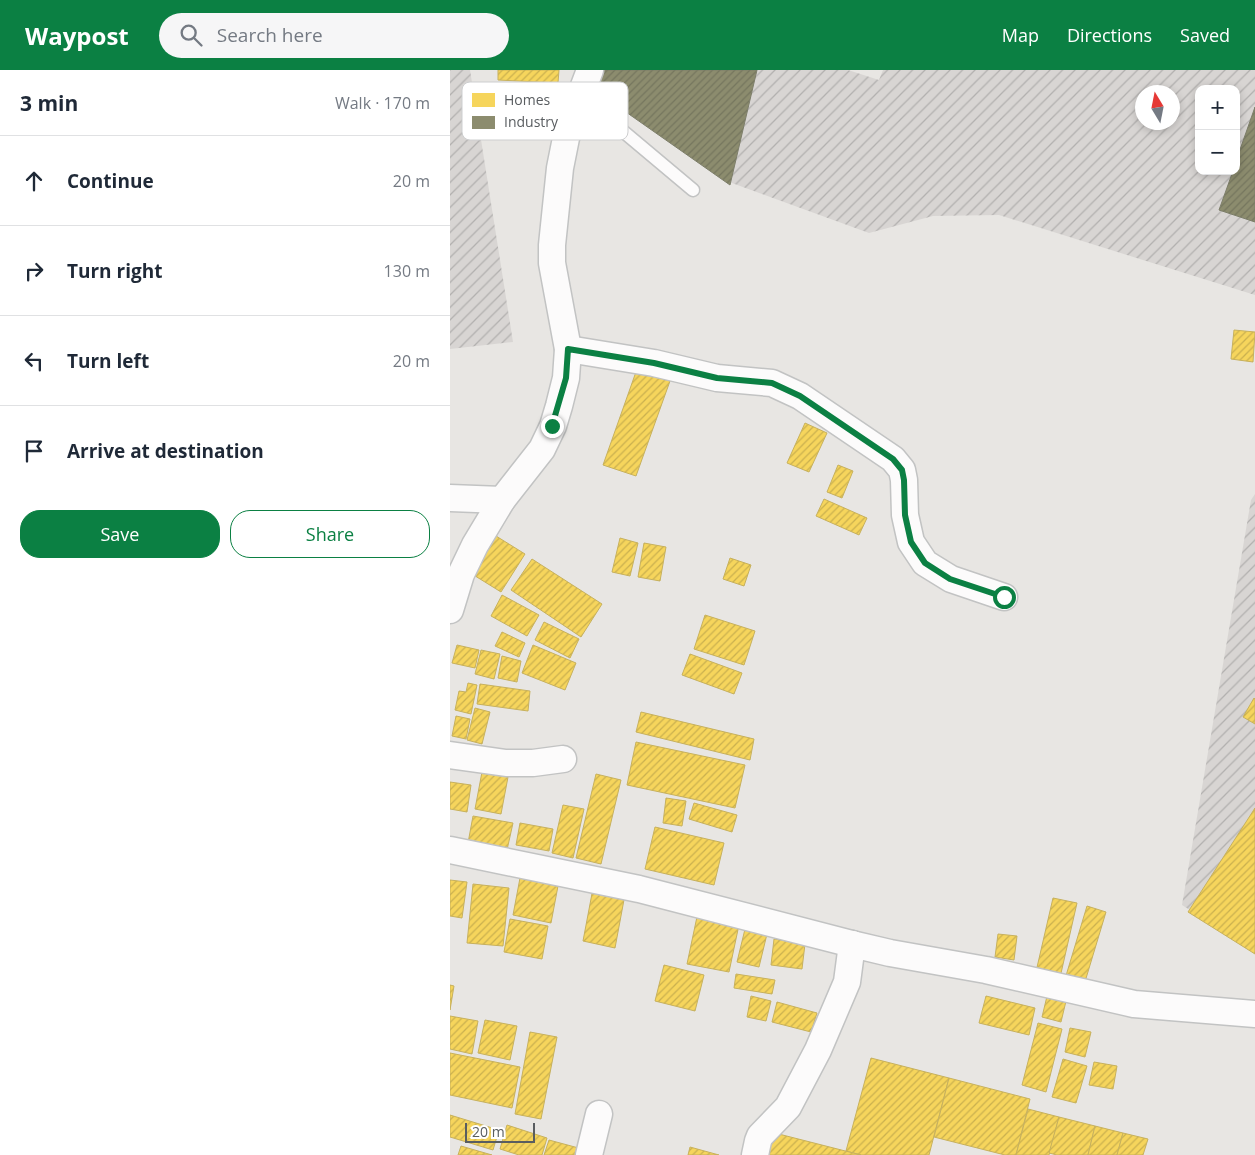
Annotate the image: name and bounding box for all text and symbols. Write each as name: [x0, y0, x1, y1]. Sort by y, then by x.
search box: [159, 13, 509, 58]
text: Waypost: [25, 19, 129, 52]
icon: search: [177, 21, 205, 49]
text: Search here: [217, 22, 323, 48]
text: Map: [1002, 23, 1039, 47]
text: Directions: [1067, 23, 1152, 47]
text: Saved: [1180, 23, 1230, 47]
legend: [462, 82, 628, 140]
north arrow: [1135, 85, 1180, 130]
map controls: [1195, 85, 1240, 175]
button: +: [1195, 85, 1240, 130]
text: 3 min: [20, 89, 78, 117]
text: Homes: [504, 90, 551, 109]
text: Walk · 170 m: [335, 92, 430, 114]
text: Industry: [504, 112, 559, 131]
button: −: [1195, 130, 1240, 175]
icon: ahead: [20, 167, 48, 195]
text: Continue: [67, 168, 154, 194]
text: 20 m: [393, 170, 430, 192]
icon: right: [20, 257, 48, 285]
text: Turn right: [67, 258, 162, 284]
text: 130 m: [384, 260, 430, 282]
icon: left: [20, 347, 48, 375]
text: Turn left: [67, 348, 149, 374]
text: 20 m: [393, 350, 430, 372]
route end: [541, 415, 564, 438]
icon: arrive: [20, 437, 48, 465]
text: Arrive at destination: [67, 438, 264, 464]
button: Save: [20, 510, 220, 558]
button: Share: [230, 510, 430, 558]
route start: [993, 586, 1016, 609]
scale bar: [465, 1120, 535, 1143]
text: 20 m: [472, 1122, 505, 1141]

